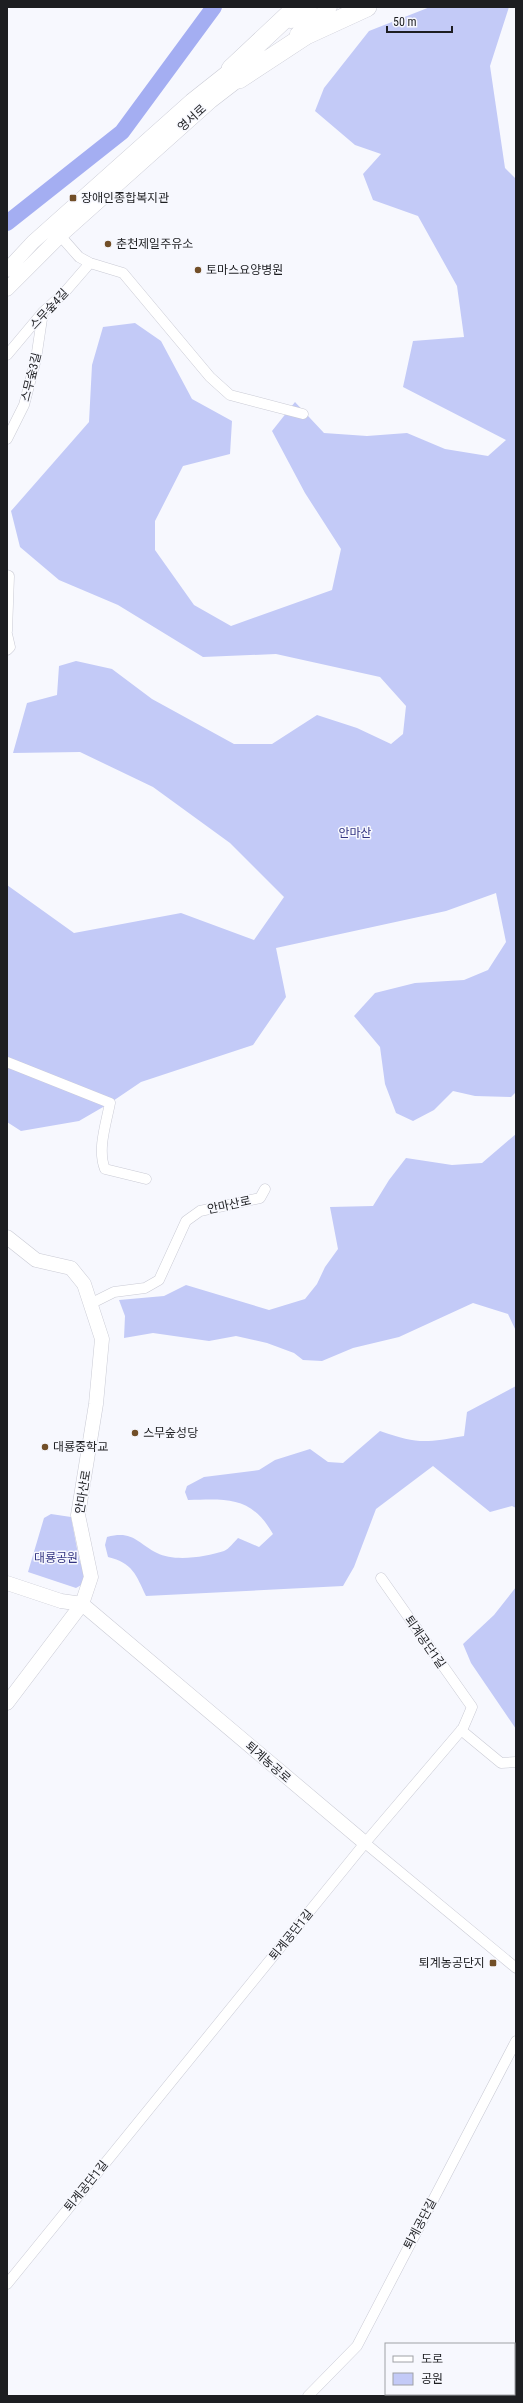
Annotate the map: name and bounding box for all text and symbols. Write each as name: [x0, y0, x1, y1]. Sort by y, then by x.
scale bar: [387, 8, 452, 34]
text: 50 m: [393, 15, 417, 29]
street label: 영서로: [175, 102, 209, 134]
place label: 장애인종합복지관: [81, 191, 169, 205]
marker: 장애인종합복지관: [68, 193, 78, 203]
place label: 춘천제일주유소: [116, 237, 193, 251]
marker: 춘천제일주유소: [103, 239, 113, 249]
place label: 토마스요양병원: [206, 263, 283, 277]
marker: 토마스요양병원: [193, 265, 203, 275]
street label: 스무숲4길: [27, 286, 71, 332]
street label: 스무숲3길: [18, 351, 44, 403]
park label: 안마산: [338, 826, 372, 840]
street label: 안마산로: [206, 1194, 252, 1216]
place label: 스무숲성당: [143, 1426, 198, 1440]
marker: 스무숲성당: [130, 1428, 140, 1438]
place label: 대룡중학교: [53, 1440, 108, 1454]
marker: 대룡중학교: [40, 1442, 50, 1452]
street label: 안마산로: [73, 1469, 93, 1515]
park label: 대룡공원: [34, 1551, 78, 1565]
street label: 퇴계공단1길: [402, 1613, 448, 1671]
street label: 퇴계농공로: [243, 1739, 293, 1785]
street label: 퇴계공단1길: [266, 1907, 316, 1963]
place label: 퇴계농공단지: [419, 1956, 485, 1970]
marker: 퇴계농공단지: [488, 1958, 498, 1968]
street label: 퇴계공단1길: [61, 2158, 111, 2214]
street label: 퇴계공단길: [401, 2196, 439, 2252]
legend: [385, 2343, 515, 2395]
text: 도로: [421, 2352, 443, 2366]
text: 공원: [421, 2372, 443, 2386]

